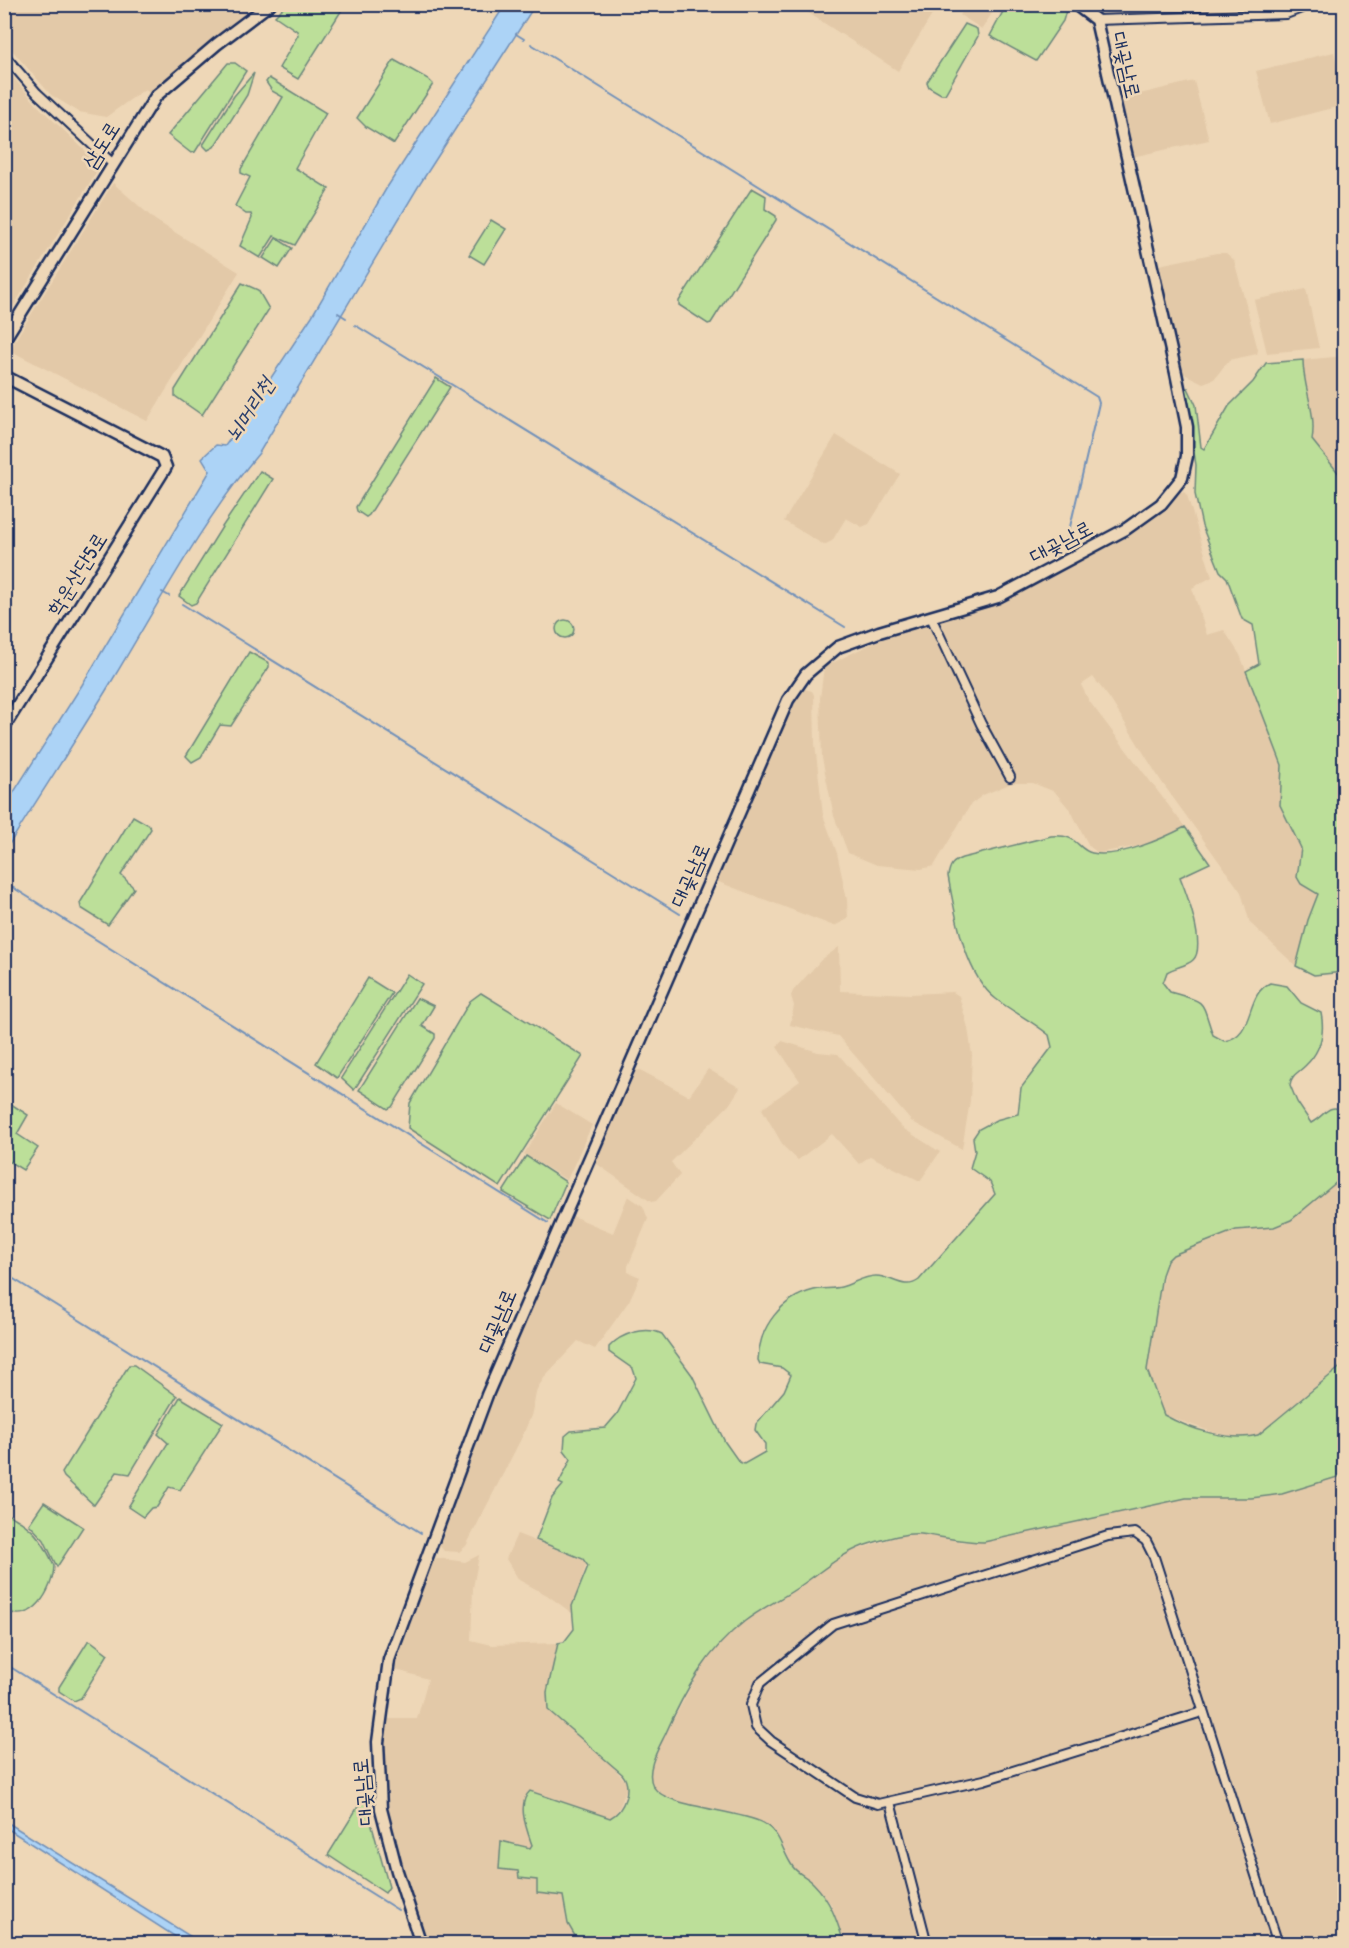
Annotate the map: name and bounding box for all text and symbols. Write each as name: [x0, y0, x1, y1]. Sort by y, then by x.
street label: 대곶남로: [1105, 29, 1148, 101]
street label: 삼도로: [75, 116, 126, 174]
water label: 뇌머리천: [217, 369, 282, 447]
street label: 대곶남로: [1024, 513, 1097, 570]
street label: 학운산단5로: [40, 526, 114, 621]
street label: 대곶남로: [663, 838, 717, 912]
street label: 대곶남로: [470, 1284, 523, 1358]
street label: 대곶남로: [345, 1757, 380, 1827]

